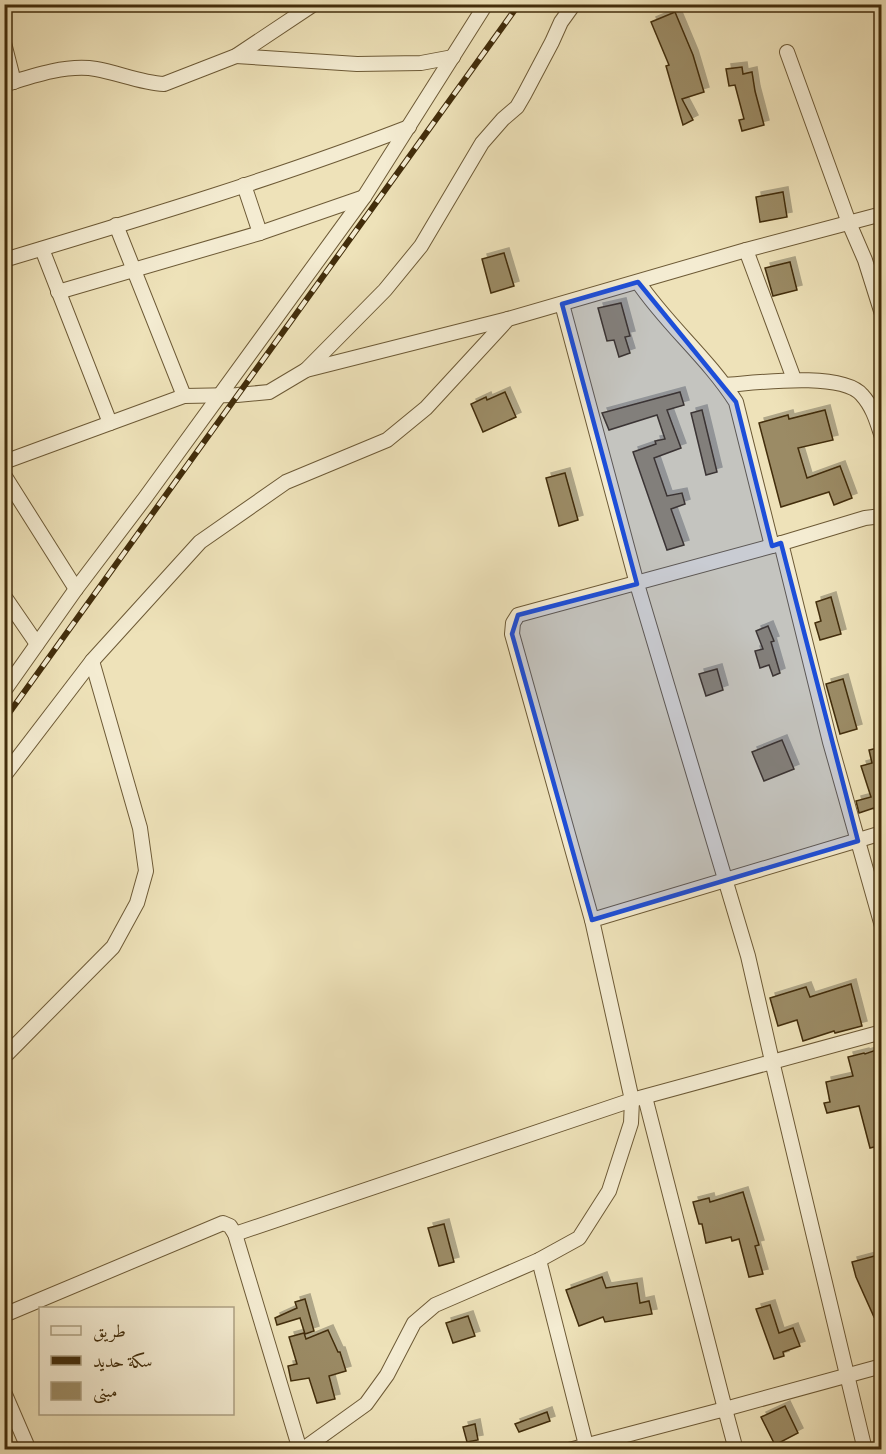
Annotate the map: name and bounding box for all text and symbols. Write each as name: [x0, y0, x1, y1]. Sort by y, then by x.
legend: [39, 1307, 234, 1415]
text: طريق: [93, 1321, 126, 1343]
text: سكة حديد: [93, 1351, 153, 1372]
text: مبنى: [93, 1381, 118, 1404]

